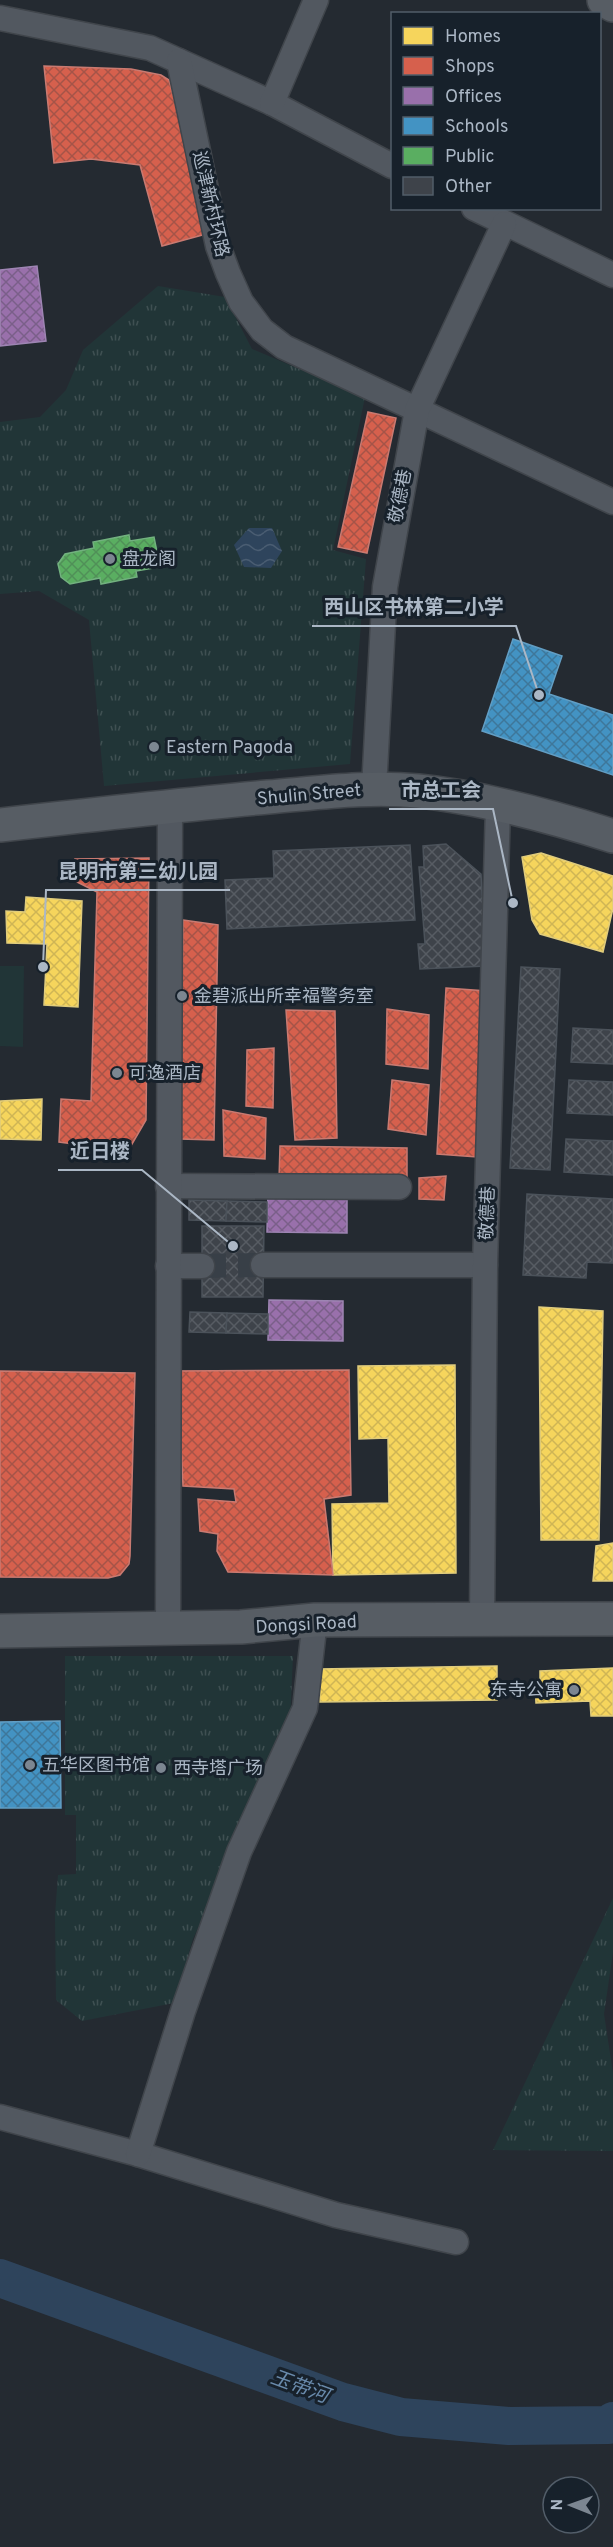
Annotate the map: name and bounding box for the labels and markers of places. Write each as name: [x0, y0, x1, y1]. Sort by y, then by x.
place label: 盘龙阁: [122, 549, 176, 572]
marker: 盘龙阁: [103, 552, 117, 566]
callout: 西山区书林第二小学: [312, 588, 516, 626]
place label: Eastern Pagoda: [166, 737, 293, 760]
marker: Eastern Pagoda: [147, 740, 161, 754]
callout: 市总工会: [389, 771, 493, 809]
callout: 昆明市第三幼儿园: [46, 852, 230, 890]
place label: 金碧派出所幸福警务室: [194, 986, 374, 1009]
marker: 金碧派出所幸福警务室: [175, 989, 189, 1003]
place label: 可逸酒店: [129, 1063, 201, 1086]
marker: 可逸酒店: [110, 1066, 124, 1080]
callout: 近日楼: [58, 1132, 142, 1170]
place label: 东寺公寓: [490, 1680, 562, 1703]
marker: 东寺公寓: [567, 1683, 581, 1697]
place label: 五华区图书馆: [42, 1755, 150, 1778]
marker: 五华区图书馆: [23, 1758, 37, 1772]
place label: 西寺塔广场: [173, 1758, 263, 1781]
marker: 西寺塔广场: [154, 1761, 168, 1775]

